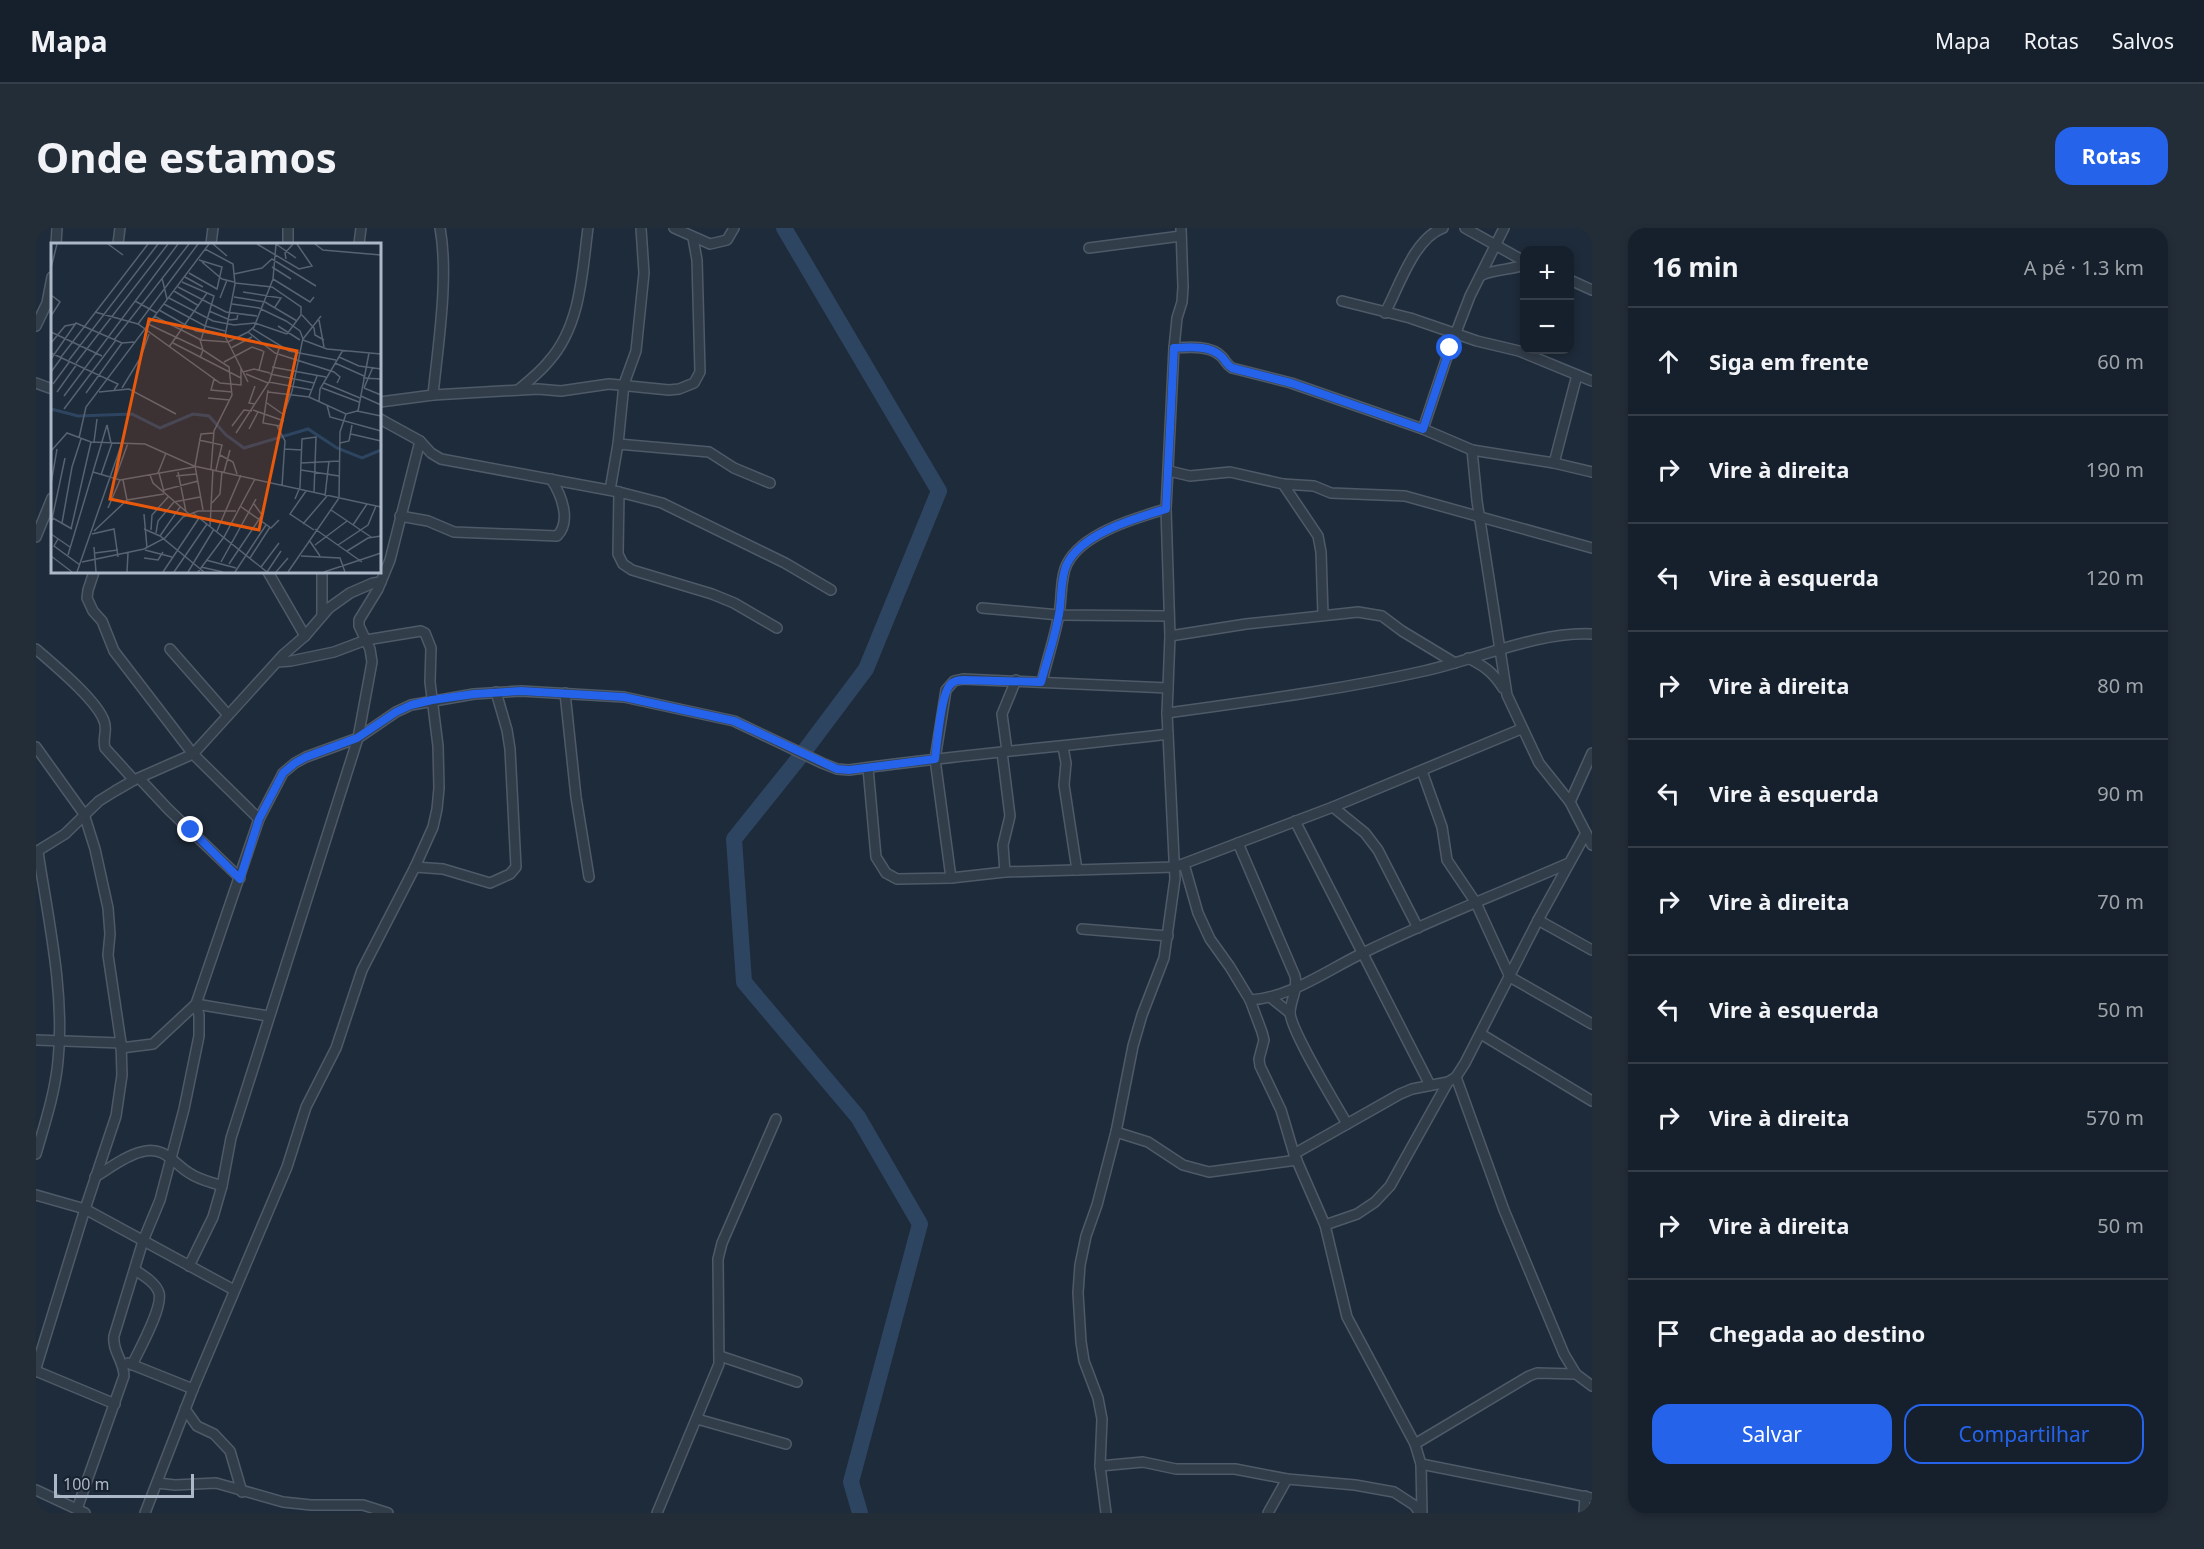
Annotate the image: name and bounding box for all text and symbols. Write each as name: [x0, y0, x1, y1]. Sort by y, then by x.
text: Mapa: [30, 22, 108, 60]
text: Mapa: [1935, 27, 1991, 55]
text: Rotas: [2024, 27, 2079, 55]
text: Salvos: [2112, 27, 2174, 55]
button: Rotas: [2055, 127, 2168, 185]
text: Onde estamos: [36, 128, 337, 185]
inset map: [51, 243, 381, 573]
map controls: [1520, 246, 1574, 354]
button: +: [1520, 246, 1574, 300]
text: 16 min: [1652, 249, 1739, 285]
text: A pé · 1.3 km: [2024, 254, 2144, 281]
button: −: [1520, 300, 1574, 354]
route start: [1436, 334, 1462, 360]
icon: ahead: [1652, 345, 1685, 378]
text: Siga em frente: [1709, 346, 1869, 376]
text: 60 m: [2097, 348, 2144, 375]
icon: right: [1652, 453, 1685, 486]
text: Vire à direita: [1709, 454, 1849, 484]
text: 190 m: [2086, 456, 2144, 483]
icon: left: [1652, 561, 1685, 594]
text: Vire à esquerda: [1709, 562, 1879, 592]
text: 120 m: [2086, 564, 2144, 591]
icon: right: [1652, 669, 1685, 702]
text: Vire à direita: [1709, 670, 1849, 700]
text: 80 m: [2097, 672, 2144, 699]
icon: left: [1652, 777, 1685, 810]
text: Vire à esquerda: [1709, 778, 1879, 808]
text: 90 m: [2097, 780, 2144, 807]
route end: [177, 816, 203, 842]
icon: right: [1652, 885, 1685, 918]
text: Vire à direita: [1709, 886, 1849, 916]
text: 70 m: [2097, 888, 2144, 915]
icon: left: [1652, 993, 1685, 1026]
text: Vire à esquerda: [1709, 994, 1879, 1024]
text: 50 m: [2097, 996, 2144, 1023]
icon: right: [1652, 1101, 1685, 1134]
text: Vire à direita: [1709, 1102, 1849, 1132]
text: 570 m: [2086, 1104, 2144, 1131]
icon: right: [1652, 1209, 1685, 1242]
text: Vire à direita: [1709, 1210, 1849, 1240]
text: 50 m: [2097, 1212, 2144, 1239]
icon: arrive: [1652, 1317, 1685, 1350]
text: Chegada ao destino: [1709, 1318, 1925, 1348]
button: Salvar: [1652, 1404, 1892, 1464]
button: Compartilhar: [1904, 1404, 2144, 1464]
scale bar: [54, 1471, 194, 1498]
text: 100 m: [63, 1473, 110, 1495]

